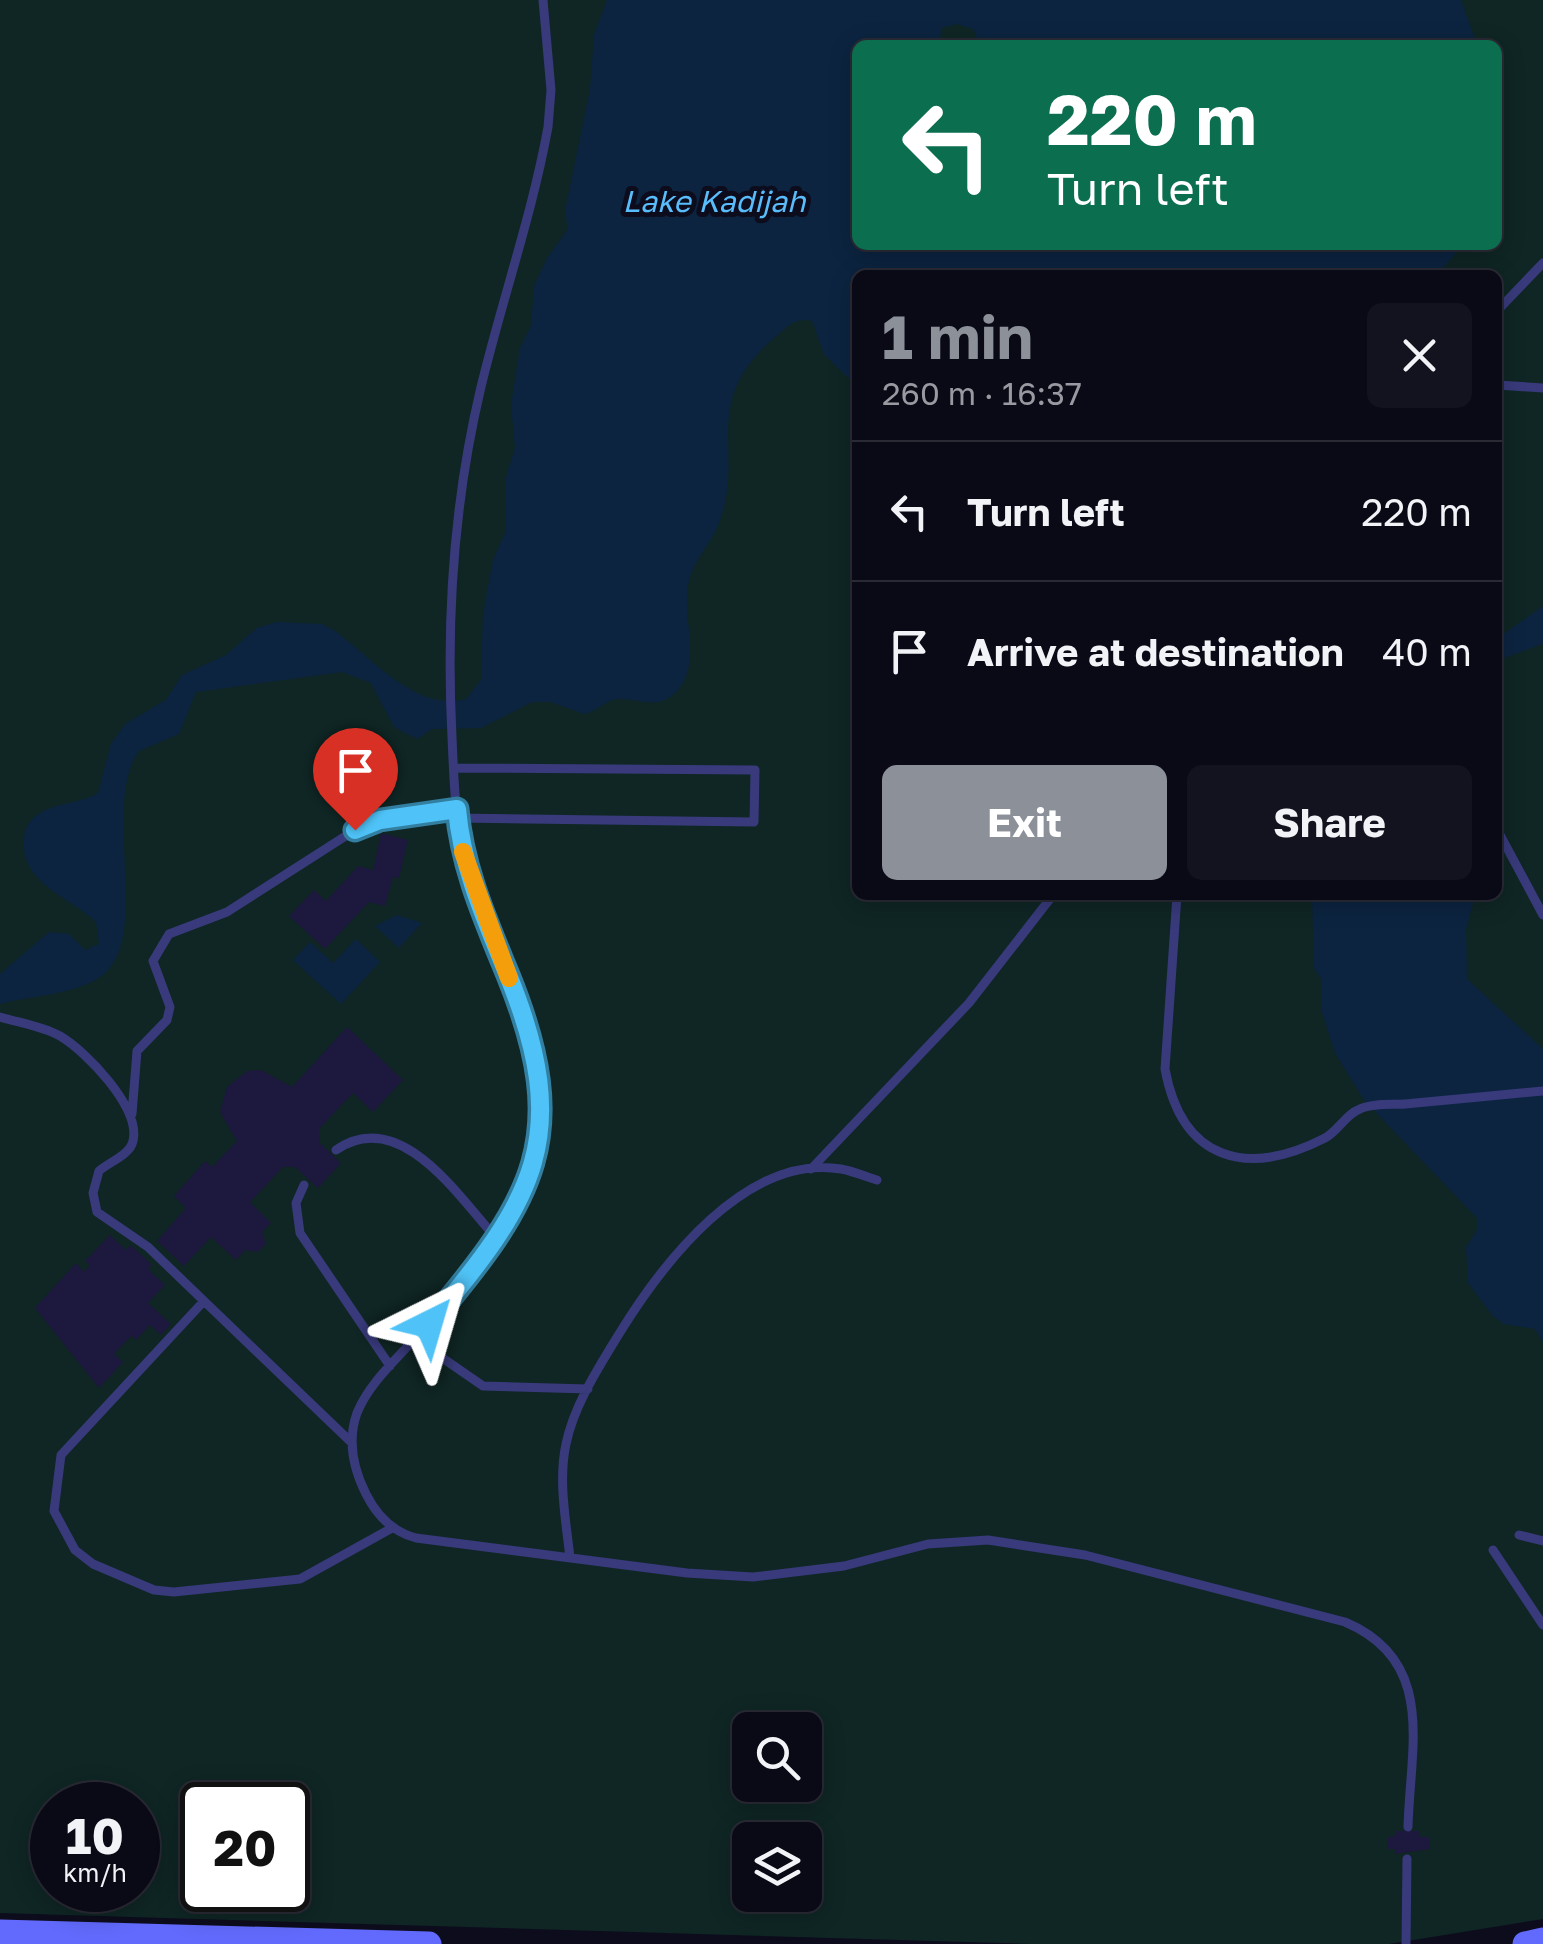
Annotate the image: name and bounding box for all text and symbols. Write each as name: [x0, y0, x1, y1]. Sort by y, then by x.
text: 220 m: [1047, 76, 1257, 160]
icon: left: [882, 80, 1012, 210]
text: Turn left: [1047, 161, 1229, 215]
water label: Lake Kadijah: [623, 183, 807, 219]
text: 1 min: [882, 300, 1033, 372]
button: close: [1367, 303, 1472, 408]
text: 260 m · 16:37: [882, 374, 1082, 412]
icon: left: [882, 484, 937, 539]
text: Turn left: [967, 489, 1125, 534]
text: 220 m: [1361, 489, 1472, 534]
icon: arrive: [882, 624, 937, 679]
text: Arrive at destination: [967, 629, 1344, 674]
text: 40 m: [1382, 629, 1472, 674]
pin: [313, 728, 398, 831]
icon: arrive: [328, 743, 383, 798]
button: Exit: [882, 765, 1167, 880]
button: Share: [1187, 765, 1472, 880]
position arrow: [377, 1272, 481, 1376]
map controls: [732, 1712, 822, 1912]
button: search: [732, 1712, 822, 1802]
speed limit sign: 20: [180, 1782, 310, 1912]
text: 10: [66, 1805, 124, 1865]
button: layers: [732, 1822, 822, 1912]
text: km/h: [63, 1857, 127, 1888]

